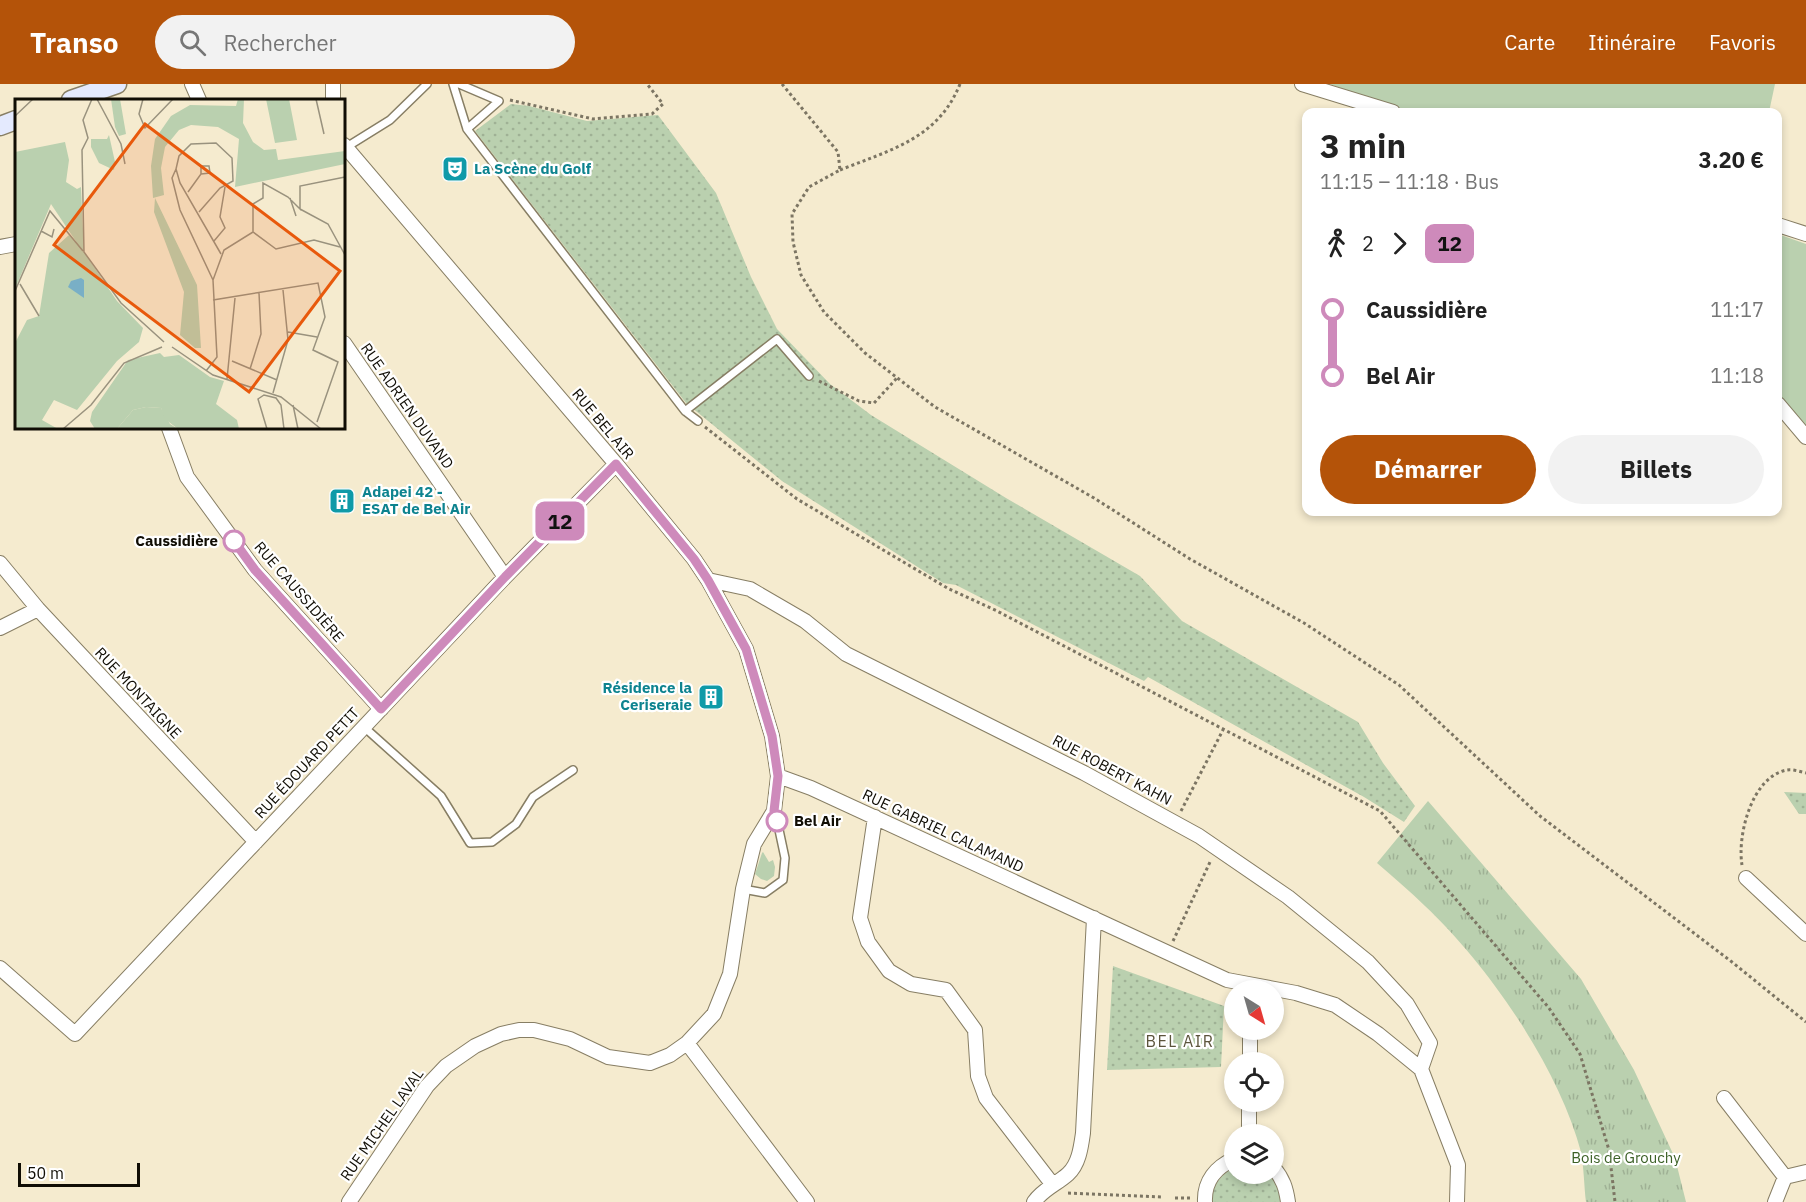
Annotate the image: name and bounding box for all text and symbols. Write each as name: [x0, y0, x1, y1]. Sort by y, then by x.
search box: [155, 15, 575, 69]
text: Transo: [30, 24, 119, 61]
icon: search: [176, 26, 209, 59]
text: Rechercher: [224, 28, 337, 57]
text: Carte: [1504, 28, 1555, 56]
text: Itinéraire: [1588, 28, 1676, 56]
text: Favoris: [1709, 28, 1776, 56]
inset map: [15, 99, 345, 429]
text: 3 min: [1320, 124, 1406, 167]
text: 3.20 €: [1699, 145, 1764, 174]
theatre icon: La Scène du Golf: [440, 154, 470, 184]
place label: La Scène du Golf: [474, 159, 592, 178]
text: 11:15 – 11:18 · Bus: [1320, 168, 1499, 195]
icon: walk: [1320, 227, 1353, 260]
icon: forward: [1383, 227, 1416, 260]
text: 12: [1437, 229, 1462, 257]
text: 2: [1362, 230, 1374, 257]
text: Caussidière: [1366, 295, 1487, 324]
text: 11:17: [1710, 296, 1764, 323]
street label: RUE ADRIEN DUVAND: [357, 339, 458, 472]
text: Bel Air: [1366, 361, 1435, 390]
text: 11:18: [1710, 362, 1764, 389]
street label: RUE BEL AIR: [568, 384, 639, 463]
button: Démarrer: [1320, 435, 1536, 504]
button: Billets: [1548, 435, 1764, 504]
place label: Adapei 42 - ESAT de Bel Air: [362, 482, 470, 518]
building icon: Adapei 42 - ESAT de Bel Air: [327, 486, 357, 516]
line badge: 12: [533, 502, 587, 540]
text: 12: [547, 507, 573, 535]
marker: Caussidière: [223, 530, 245, 552]
place label: Caussidière: [135, 531, 218, 550]
street label: RUE CAUSSIDIÈRE: [250, 537, 348, 646]
street label: RUE MONTAIGNE: [91, 643, 186, 742]
place label: Résidence la Ceriseraie: [603, 678, 692, 714]
building icon: Résidence la Ceriseraie: [696, 682, 726, 712]
street label: RUE ÉDOUARD PETIT: [250, 703, 363, 822]
street label: RUE ROBERT KAHN: [1049, 730, 1175, 809]
street label: RUE GABRIEL CALAMAND: [859, 785, 1027, 876]
marker: Bel Air: [766, 810, 788, 832]
place label: Bel Air: [794, 811, 841, 830]
north arrow: [1224, 980, 1284, 1040]
map controls: [1224, 980, 1284, 1184]
district label: BEL AIR: [1146, 1031, 1214, 1051]
button: locate: [1224, 1052, 1284, 1112]
street label: RUE MICHEL LAVAL: [336, 1065, 428, 1184]
button: layers: [1224, 1124, 1284, 1184]
park label: Bois de Grouchy: [1571, 1148, 1681, 1167]
scale bar: [18, 1160, 140, 1188]
text: 50 m: [27, 1163, 64, 1183]

